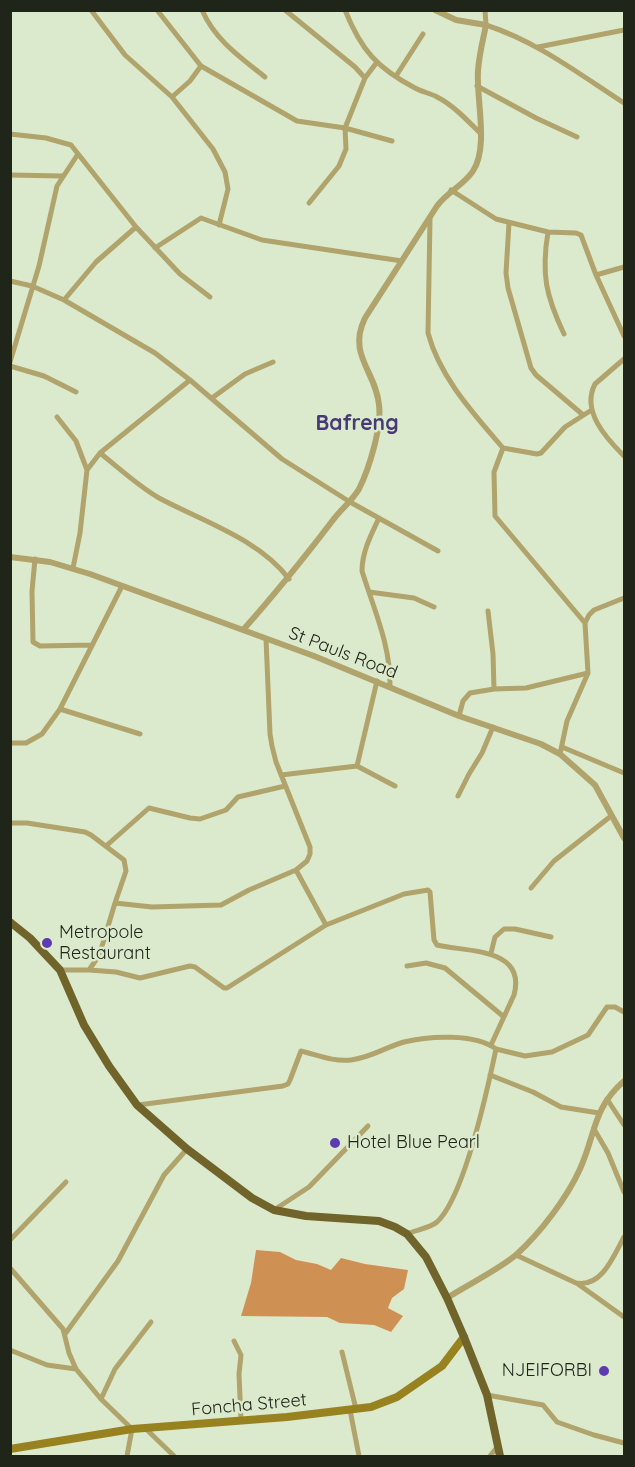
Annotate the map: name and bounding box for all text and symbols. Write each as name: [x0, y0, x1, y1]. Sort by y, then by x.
district label: Bafreng: [315, 411, 399, 437]
street label: St Pauls Road: [285, 622, 401, 684]
place label: Metropole Restaurant: [59, 922, 151, 964]
marker: Metropole Restaurant: [40, 936, 54, 950]
place label: Hotel Blue Pearl: [347, 1132, 480, 1154]
marker: Hotel Blue Pearl: [328, 1136, 342, 1150]
place label: NJEIFORBI: [502, 1360, 592, 1382]
marker: NJEIFORBI: [597, 1364, 611, 1378]
street label: Foncha Street: [190, 1389, 308, 1421]

